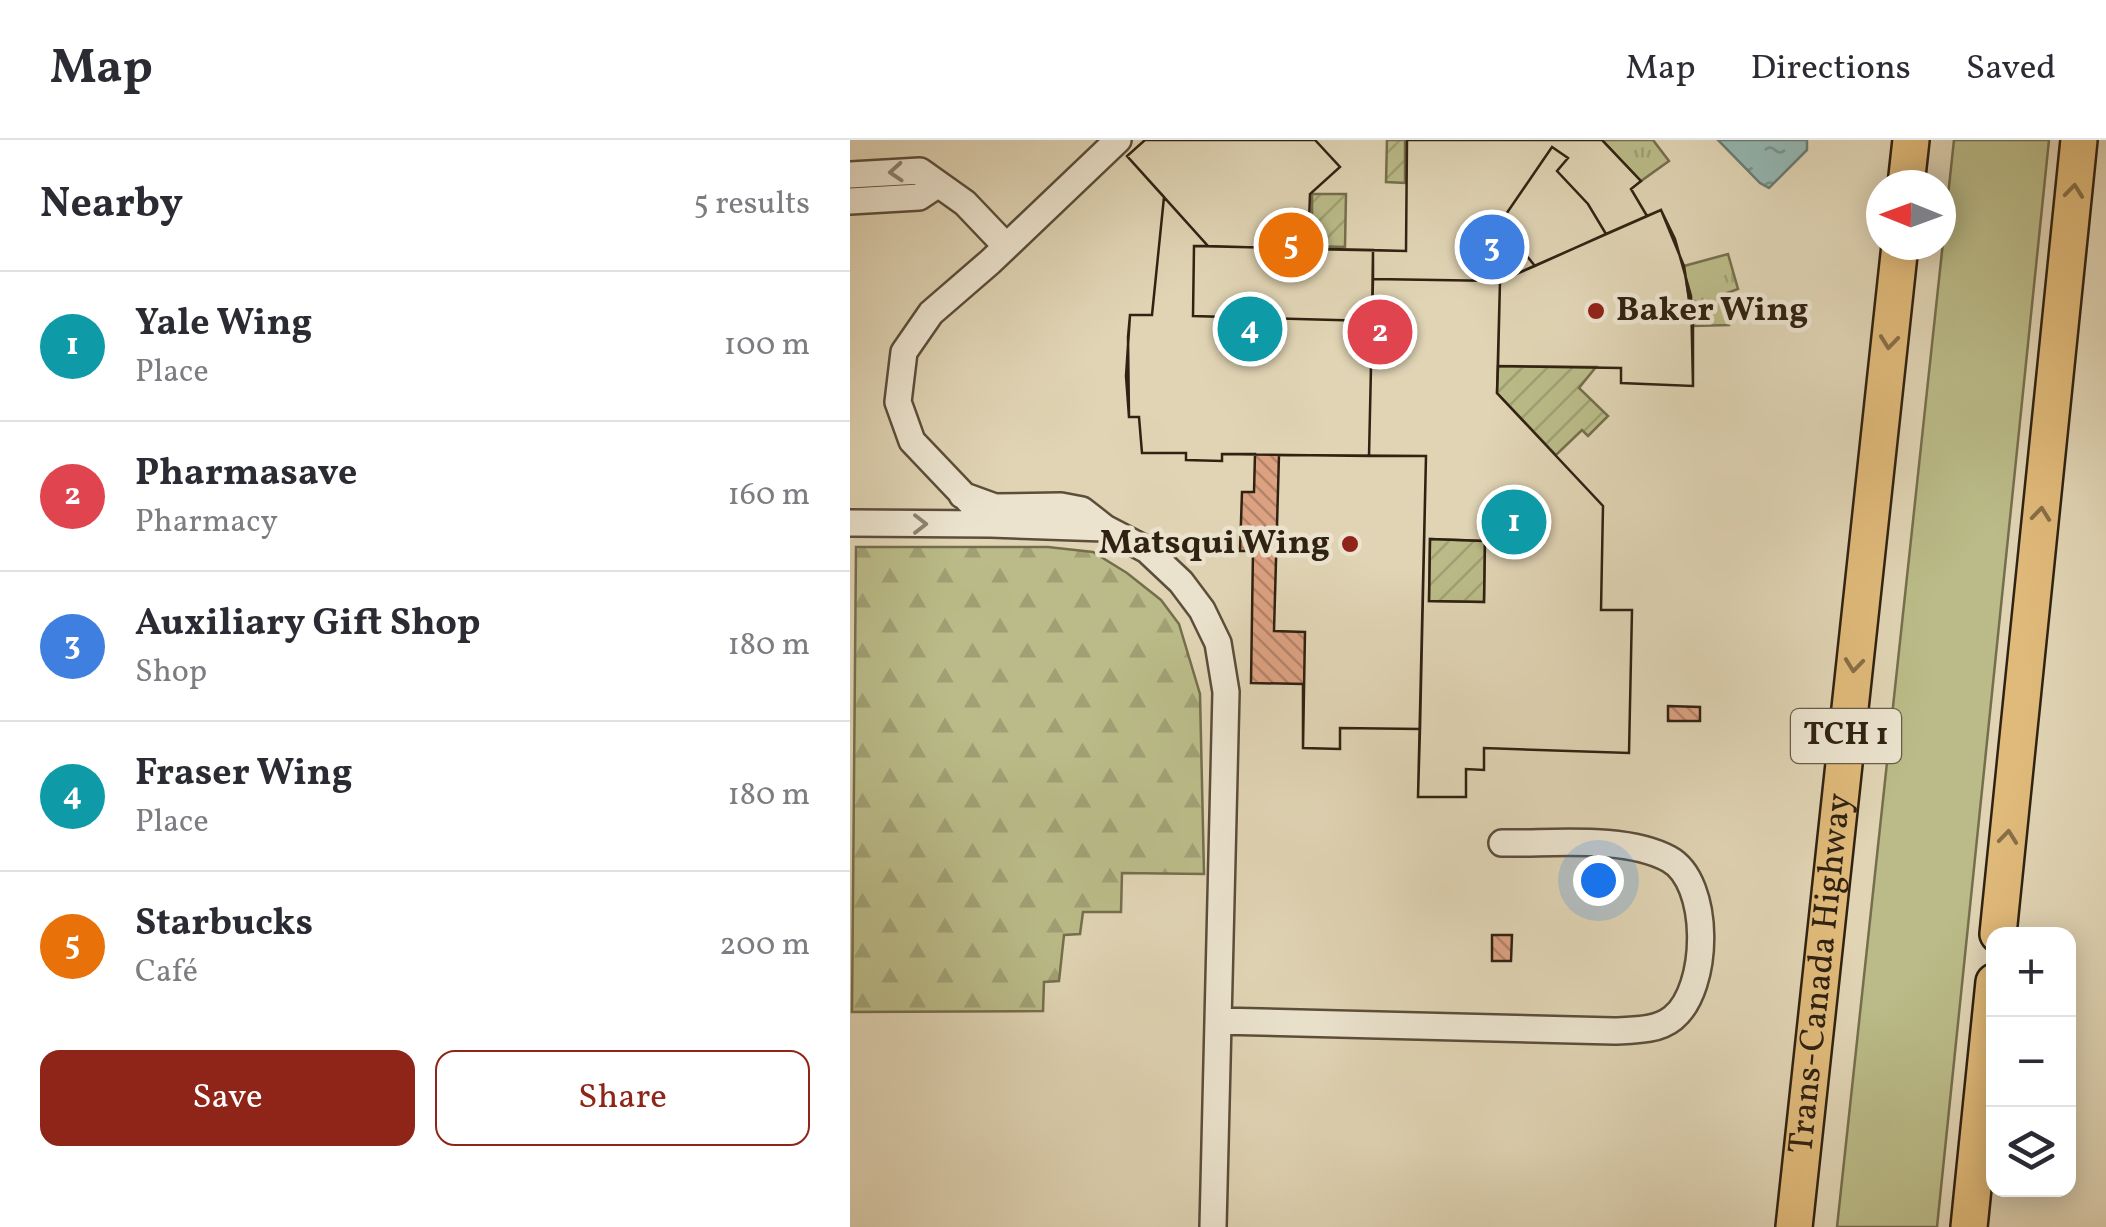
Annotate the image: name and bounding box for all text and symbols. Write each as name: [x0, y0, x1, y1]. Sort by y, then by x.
text: Map: [50, 36, 153, 103]
text: Map: [1625, 45, 1696, 93]
text: Directions: [1751, 45, 1911, 93]
text: Saved: [1966, 45, 2056, 93]
one-way arrow: [888, 161, 904, 182]
north arrow: [1866, 170, 1956, 260]
text: Nearby: [40, 176, 183, 235]
one-way arrow: [2062, 182, 2084, 198]
text: 5 results: [693, 183, 810, 227]
pin: 5: [1258, 208, 1324, 282]
pin: 3: [1460, 210, 1524, 284]
place label: Baker Wing: [1616, 287, 1808, 335]
pin: 4: [1218, 292, 1282, 366]
pin: 2: [1348, 294, 1412, 370]
text: Yale Wing: [135, 298, 312, 351]
marker: Baker Wing: [1585, 300, 1607, 322]
text: 1: [66, 324, 79, 368]
text: 100 m: [724, 324, 810, 368]
one-way arrow: [1879, 334, 1900, 350]
text: Place: [135, 351, 209, 395]
text: Pharmasave: [135, 448, 358, 501]
text: 2: [64, 474, 81, 518]
text: 160 m: [727, 474, 810, 518]
pin: 1: [1482, 484, 1546, 560]
text: Pharmacy: [135, 501, 278, 545]
one-way arrow: [2030, 506, 2051, 522]
one-way arrow: [914, 513, 929, 535]
place label: Matsqui Wing: [1099, 520, 1330, 568]
marker: Matsqui Wing: [1339, 533, 1361, 555]
text: Auxiliary Gift Shop: [135, 598, 481, 651]
text: 3: [64, 624, 81, 668]
text: 180 m: [727, 624, 810, 668]
text: Shop: [135, 651, 207, 695]
one-way arrow: [1844, 657, 1865, 673]
road number: TCH 1: [1791, 709, 1901, 763]
text: Fraser Wing: [135, 748, 353, 801]
text: 4: [63, 774, 82, 818]
text: 180 m: [727, 774, 810, 818]
street label: Trans-Canada Highway: [1778, 791, 1865, 1156]
text: Place: [135, 801, 209, 845]
one-way arrow: [1997, 829, 2018, 845]
your location: [1573, 855, 1624, 906]
text: Starbucks: [135, 898, 313, 951]
text: 5: [65, 924, 80, 968]
text: 200 m: [719, 924, 810, 968]
map controls: [1986, 927, 2076, 1197]
button: +: [1986, 927, 2076, 1017]
text: Café: [135, 951, 198, 995]
button: −: [1986, 1017, 2076, 1107]
button: Save: [40, 1050, 415, 1146]
button: Share: [435, 1050, 810, 1146]
button: layers: [1986, 1107, 2076, 1197]

